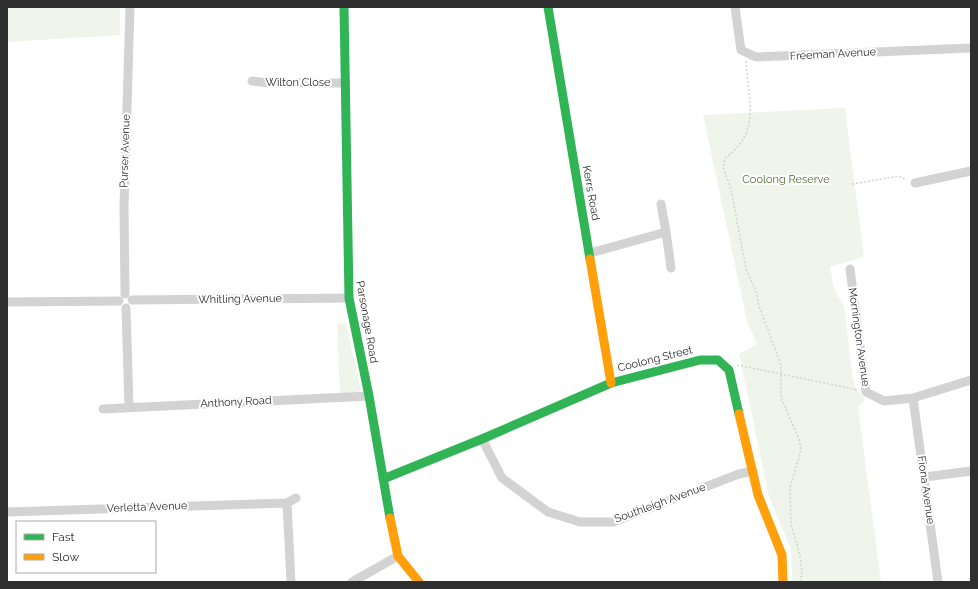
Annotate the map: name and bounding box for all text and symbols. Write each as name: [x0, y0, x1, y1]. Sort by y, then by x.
street label: Freeman Avenue: [790, 45, 877, 63]
street label: Wilton Close: [265, 76, 331, 89]
street label: Purser Avenue: [117, 113, 133, 188]
street label: Kerrs Road: [580, 165, 602, 222]
park label: Coolong Reserve: [742, 173, 830, 186]
street label: Parsonage Road: [353, 280, 381, 364]
street label: Mornington Avenue: [846, 287, 872, 388]
street label: Whitling Avenue: [198, 292, 282, 306]
street label: Coolong Street: [616, 343, 694, 375]
street label: Anthony Road: [200, 394, 272, 410]
street label: Fiona Avenue: [915, 455, 937, 526]
street label: Southleigh Avenue: [613, 480, 708, 526]
street label: Verletta Avenue: [106, 499, 188, 515]
legend: [16, 521, 156, 573]
text: Fast: [52, 530, 75, 544]
text: Slow: [52, 550, 79, 564]

